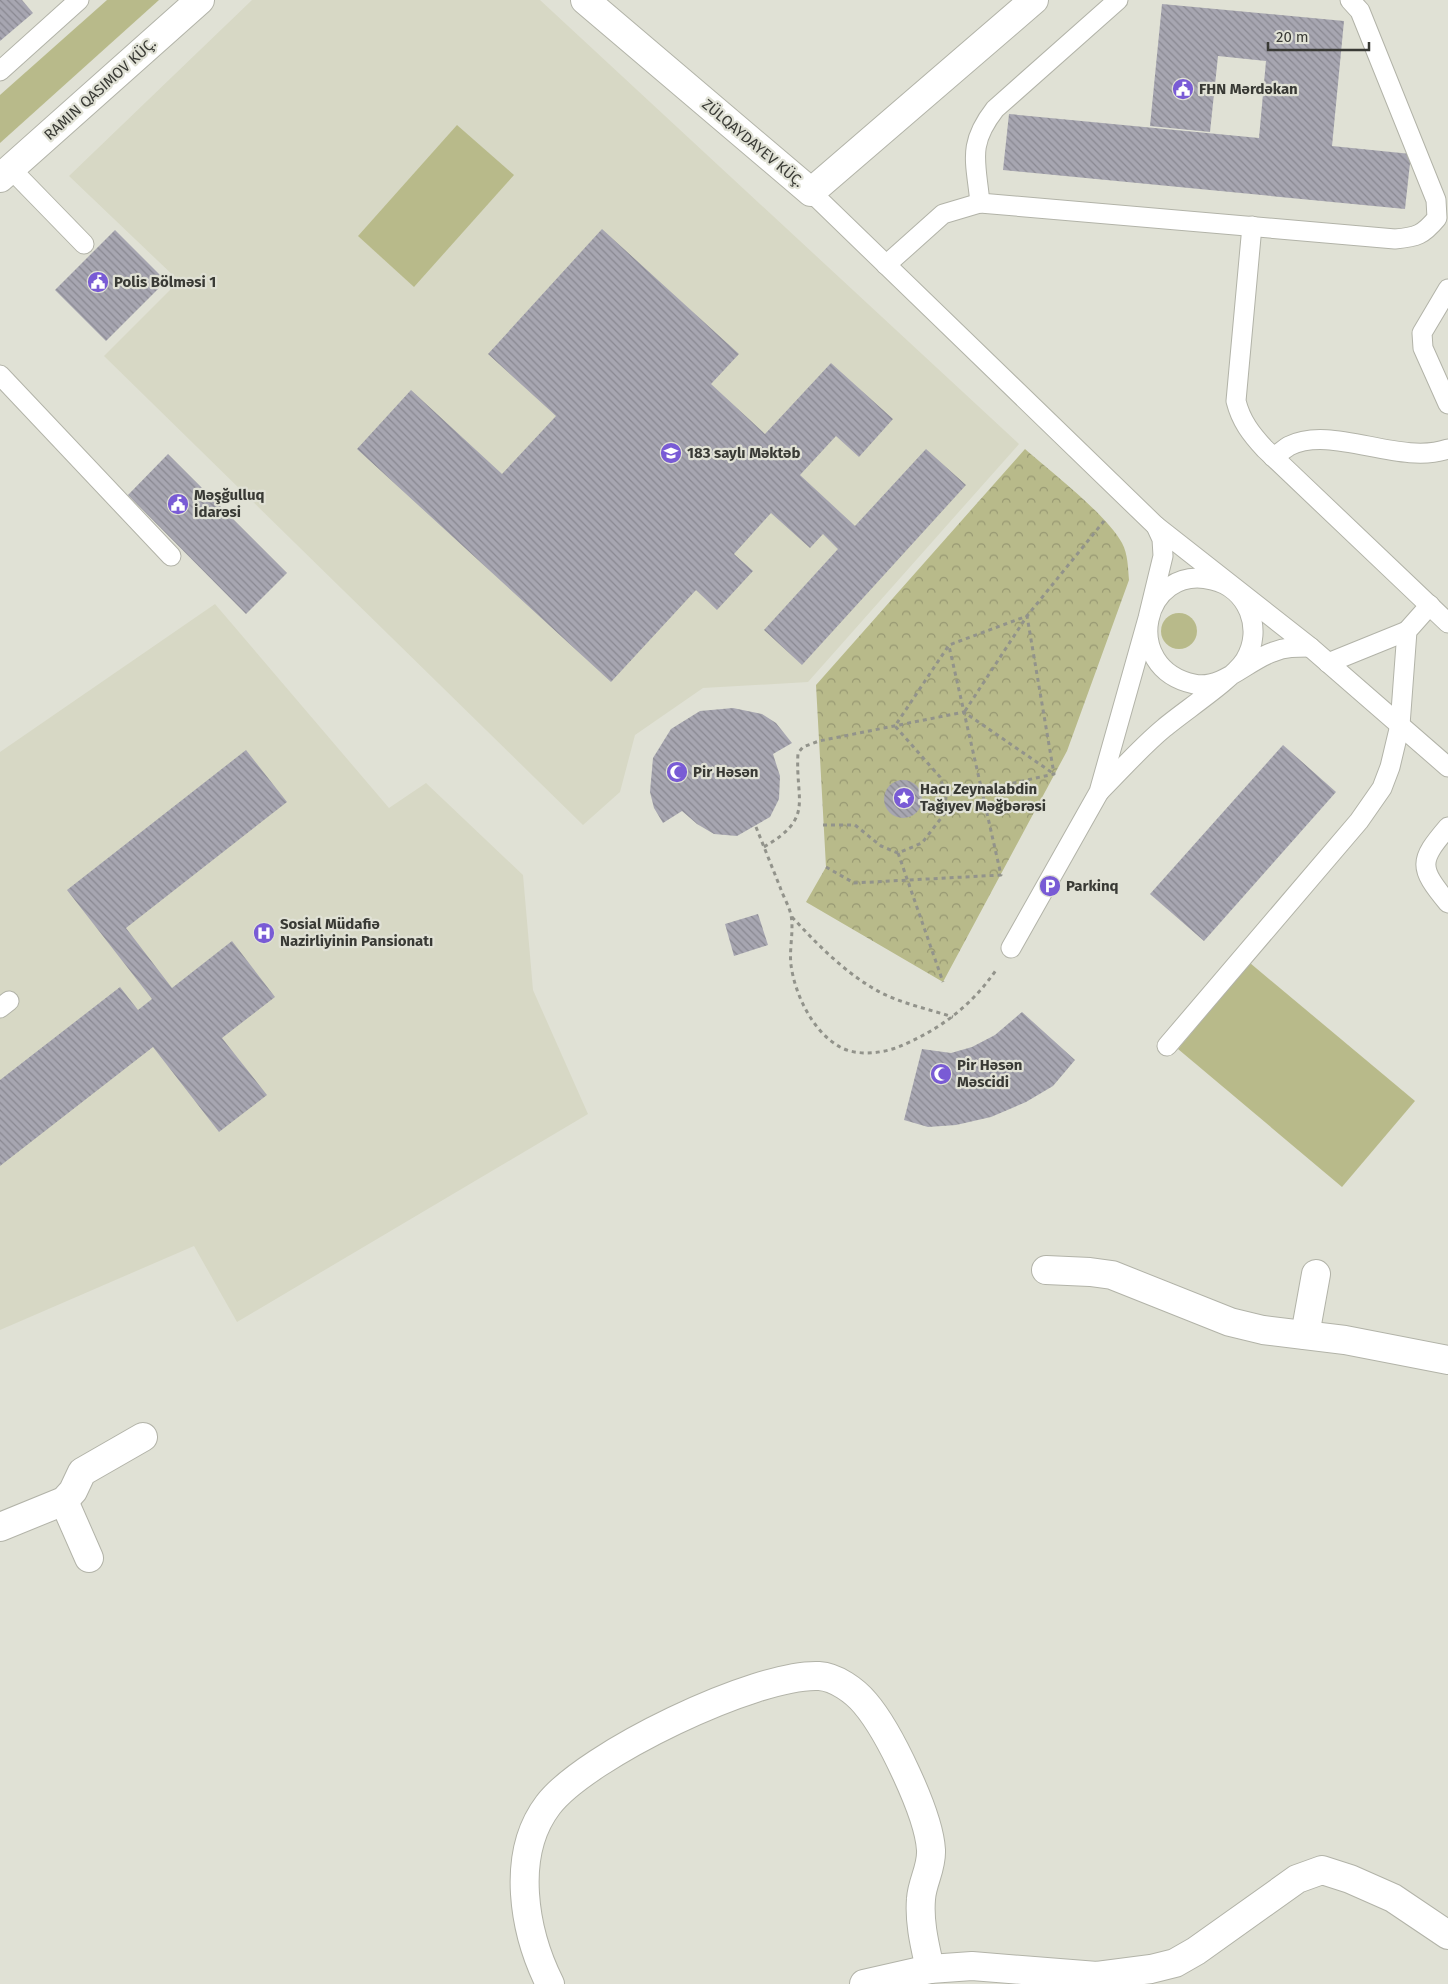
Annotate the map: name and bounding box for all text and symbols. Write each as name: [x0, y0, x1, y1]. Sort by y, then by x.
scale bar: [1268, 20, 1369, 52]
text: 20 m: [1276, 28, 1309, 46]
street label: RAMIN QASIMOV KÜÇ.: [40, 34, 160, 144]
public building icon: FHN Mərdəkan: [1171, 77, 1195, 101]
place label: FHN Mərdəkan: [1199, 80, 1298, 98]
street label: ZÜLQAYDAYEV KÜÇ.: [698, 95, 808, 191]
public building icon: Polis Bölməsi 1: [86, 270, 110, 294]
place label: Polis Bölməsi 1: [114, 273, 216, 291]
school or university icon: 183 saylı Məktəb: [659, 441, 683, 465]
place label: 183 saylı Məktəb: [687, 444, 800, 462]
place label: Məşğulluq İdarəsi: [194, 486, 265, 521]
public building icon: Məşğulluq İdarəsi: [166, 492, 190, 516]
mosque icon: Pir Həsən: [665, 760, 689, 784]
place label: Pir Həsən: [693, 763, 758, 781]
place label: Hacı Zeynalabdin Tağıyev Məğbərəsi: [920, 780, 1046, 815]
place icon: Hacı Zeynalabdin Tağıyev Məğbərəsi: [892, 786, 916, 810]
parking icon: Parkinq: [1038, 874, 1062, 898]
place label: Parkinq: [1066, 877, 1119, 895]
place label: Sosial Müdafiə Nazirliyinin Pansionatı: [280, 915, 433, 950]
hospital icon: Sosial Müdafiə Nazirliyinin Pansionatı: [252, 921, 276, 945]
place label: Pir Həsən Məscidi: [957, 1056, 1022, 1091]
mosque icon: Pir Həsən Məscidi: [929, 1062, 953, 1086]

